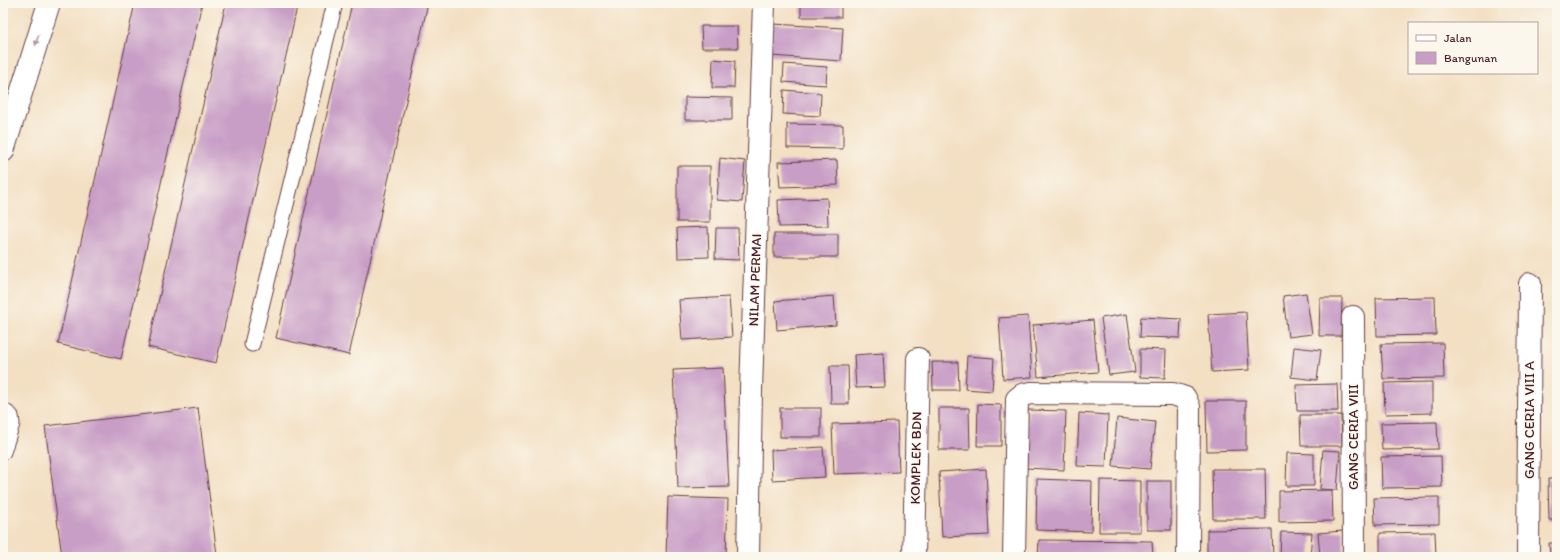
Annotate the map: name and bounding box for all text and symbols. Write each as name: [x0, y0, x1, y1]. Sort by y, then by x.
legend: [1408, 22, 1538, 74]
text: Jalan: [1444, 31, 1472, 45]
one-way arrow: [34, 35, 40, 47]
text: Bangunan: [1444, 51, 1497, 65]
street label: NILAM PERMAI: [745, 233, 765, 327]
street label: GANG CERIA VIII A: [1521, 361, 1538, 479]
street label: GANG CERIA VIII: [1345, 384, 1362, 490]
street label: KOMPLEK BDN: [907, 411, 925, 505]

